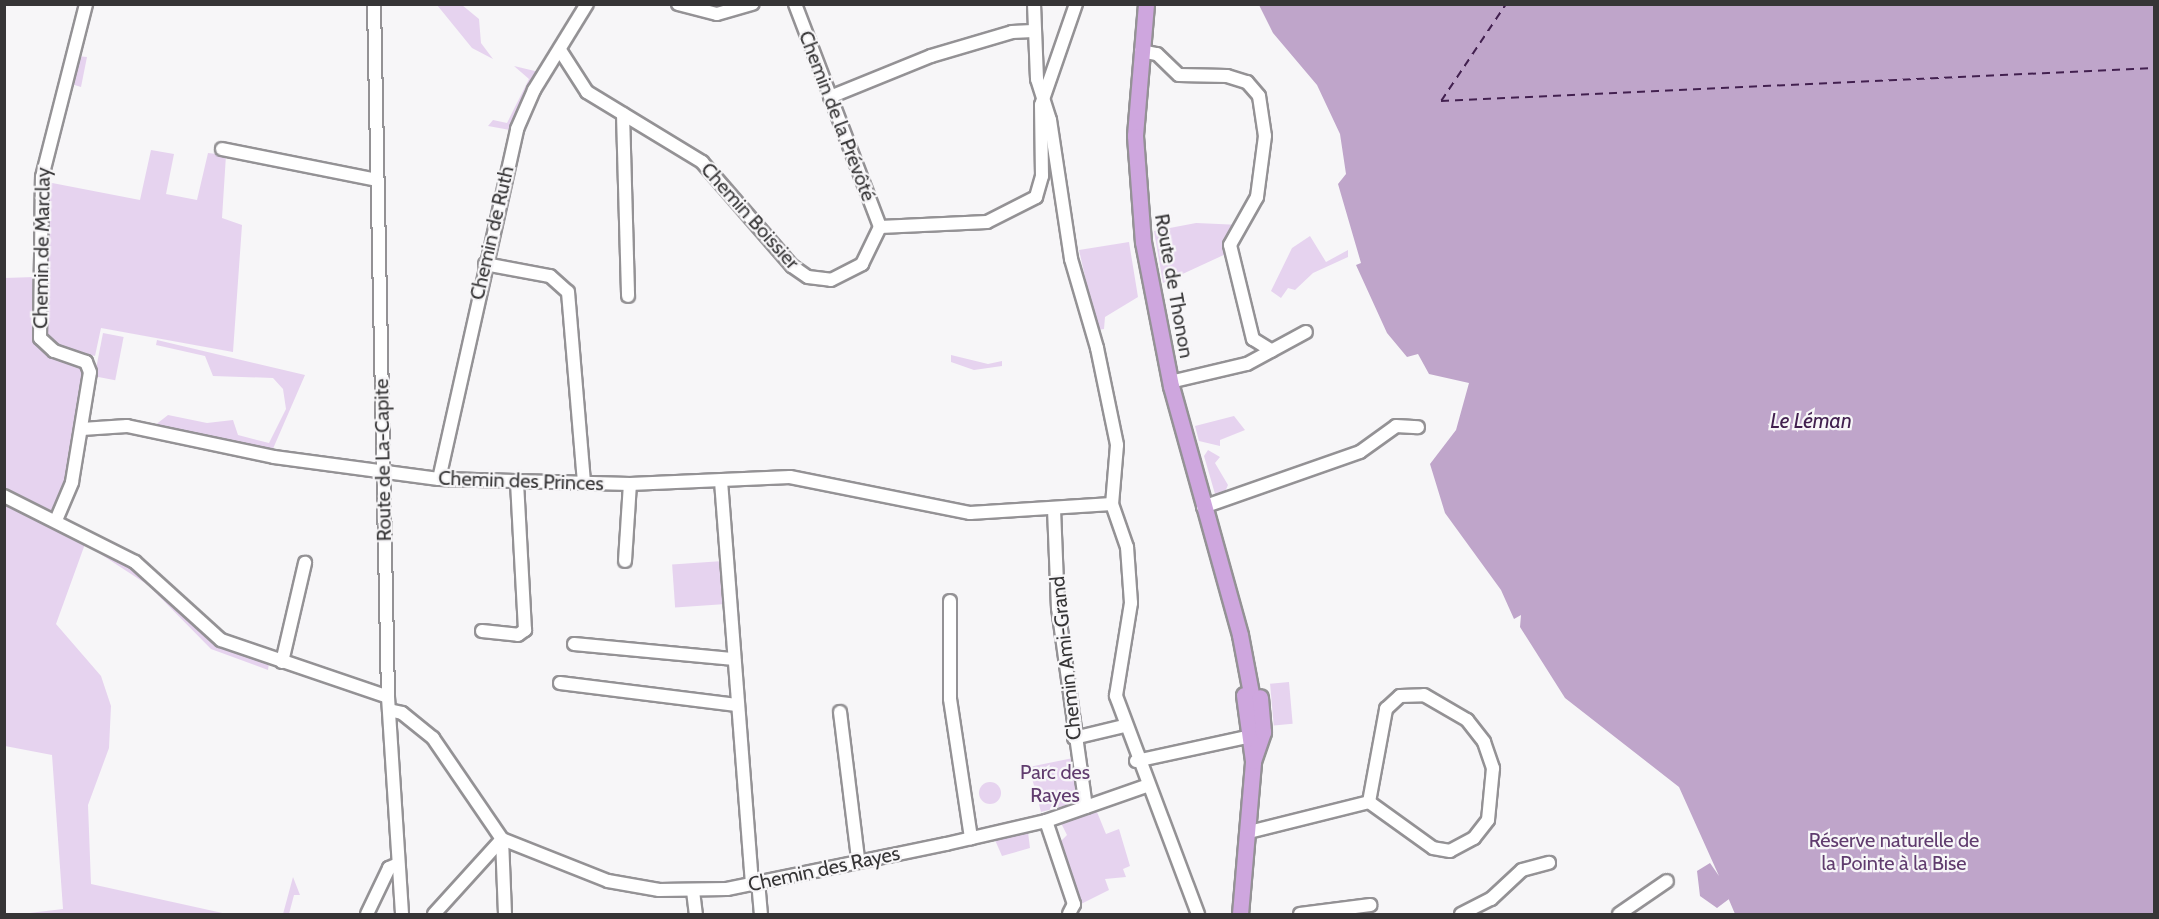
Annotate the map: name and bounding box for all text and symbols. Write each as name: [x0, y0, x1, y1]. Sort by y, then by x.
street label: Chemin de la Prévôté: [793, 27, 881, 205]
street label: Chemin Boissier: [696, 158, 804, 274]
street label: Chemin de Ruth: [465, 164, 519, 302]
street label: Chemin de Marclay: [29, 167, 55, 329]
street label: Route de Thonon: [1149, 212, 1199, 360]
street label: Route de La-Capite: [370, 378, 396, 542]
water label: Le Léman: [1770, 408, 1852, 434]
street label: Chemin des Princes: [438, 466, 604, 496]
street label: Chemin Ami-Grand: [1045, 575, 1087, 741]
park label: Parc des Rayes: [1020, 761, 1090, 808]
park label: Réserve naturelle de la Pointe à la Bise: [1809, 829, 1979, 876]
street label: Chemin des Rayes: [746, 841, 902, 897]

